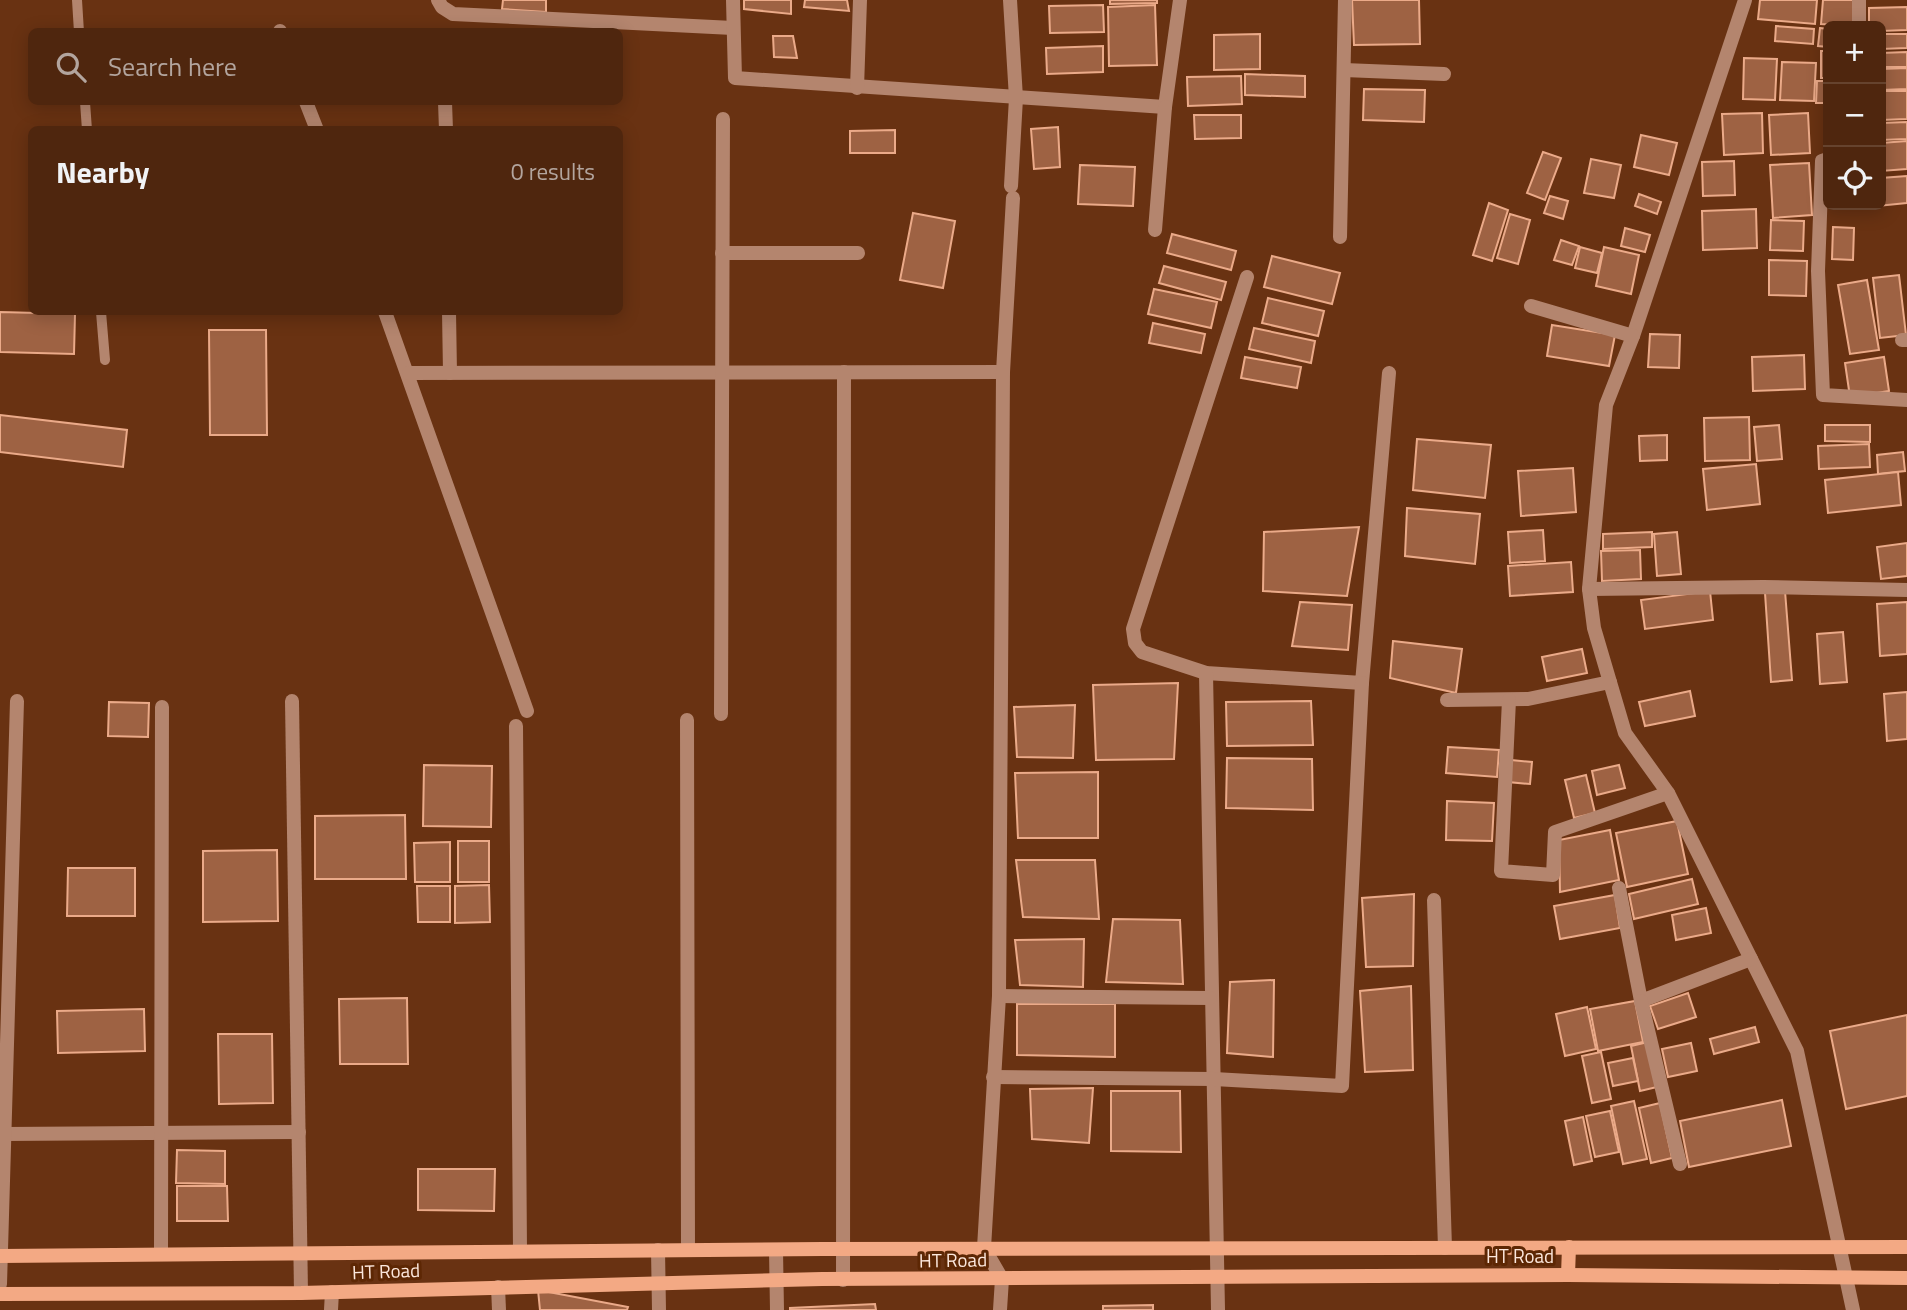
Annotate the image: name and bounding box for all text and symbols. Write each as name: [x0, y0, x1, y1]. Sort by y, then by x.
map controls: [1823, 21, 1886, 210]
button: +: [1823, 21, 1886, 84]
search box: [28, 28, 623, 105]
text: Search here: [108, 47, 237, 86]
icon: search: [52, 48, 90, 86]
button: −: [1823, 84, 1886, 147]
button: locate: [1823, 147, 1886, 210]
text: Nearby: [56, 149, 149, 195]
text: 0 results: [511, 154, 595, 189]
street label: HT Road: [1486, 1241, 1554, 1270]
street label: HT Road: [919, 1244, 987, 1275]
street label: HT Road: [351, 1255, 421, 1286]

